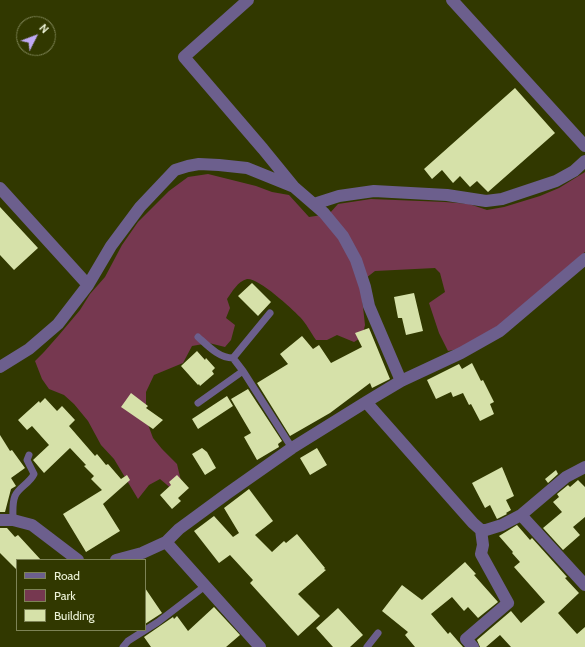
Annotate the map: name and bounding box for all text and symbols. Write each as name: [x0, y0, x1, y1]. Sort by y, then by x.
north arrow: [16, 16, 56, 56]
text: N: [36, 21, 52, 36]
legend: [16, 559, 146, 631]
text: Road: [54, 568, 80, 583]
text: Park: [54, 588, 76, 603]
text: Building: [54, 608, 95, 623]

